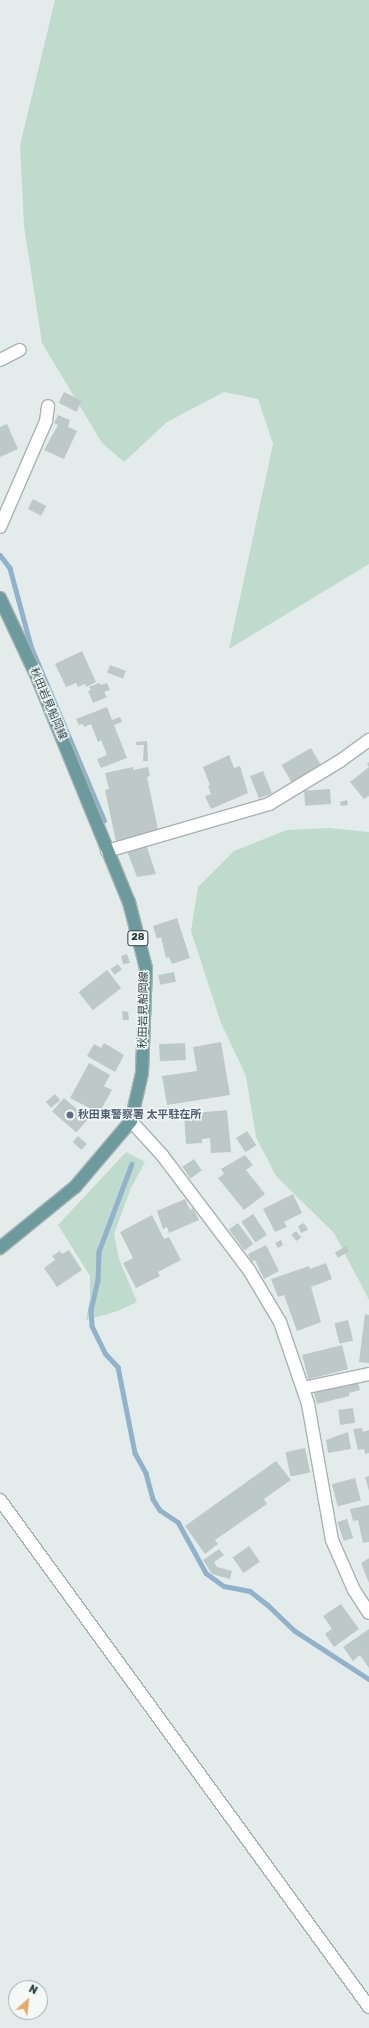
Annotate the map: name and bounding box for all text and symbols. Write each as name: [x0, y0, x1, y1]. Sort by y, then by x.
street label: 秋田岩見船岡線: [27, 666, 69, 742]
road number: 28: [127, 930, 149, 946]
street label: 秋田岩見船岡線: [137, 971, 151, 1049]
place label: 秋田東警察署 太平駐在所: [78, 1108, 201, 1122]
marker: 秋田東警察署 太平駐在所: [65, 1110, 75, 1120]
north arrow: [8, 1980, 48, 2020]
text: N: [27, 1982, 40, 1997]

